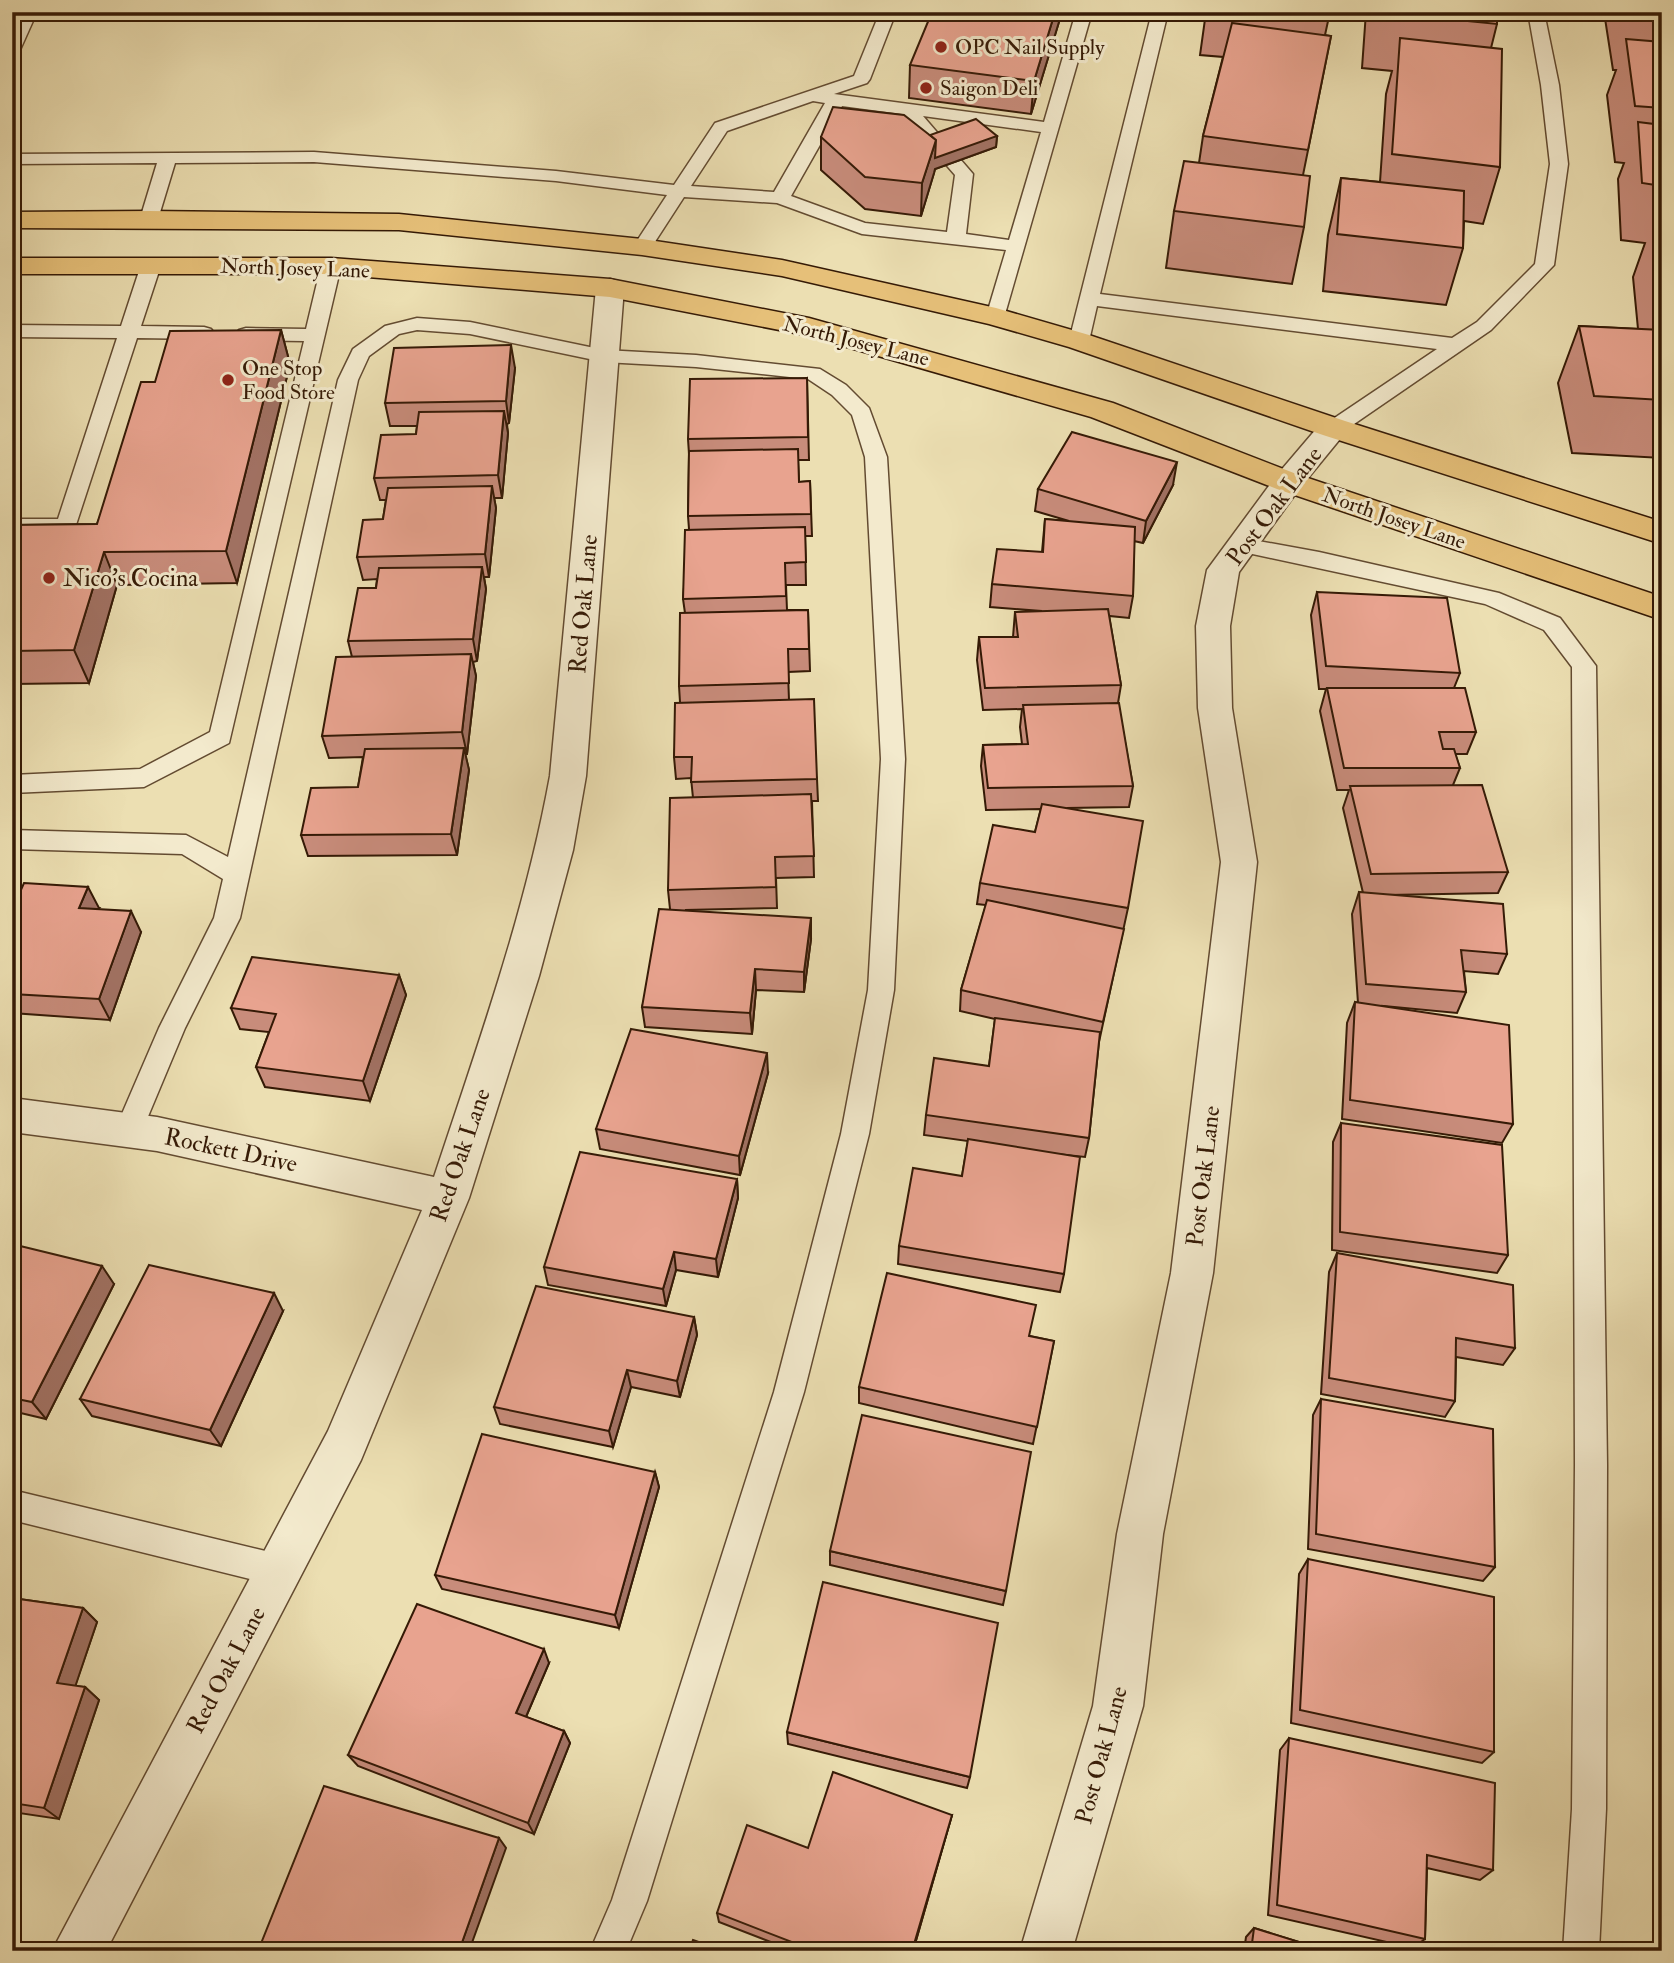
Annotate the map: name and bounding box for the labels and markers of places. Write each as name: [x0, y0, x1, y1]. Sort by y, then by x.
place label: OPC Nail Supply: [955, 34, 1105, 61]
marker: OPC Nail Supply: [933, 39, 949, 55]
place label: Saigon Deli: [940, 75, 1039, 102]
marker: Saigon Deli: [918, 80, 934, 96]
place label: One Stop Food Store: [242, 355, 335, 406]
marker: One Stop Food Store: [220, 372, 236, 388]
place label: Nico's Cocina: [63, 563, 199, 594]
marker: Nico's Cocina: [41, 570, 57, 586]

